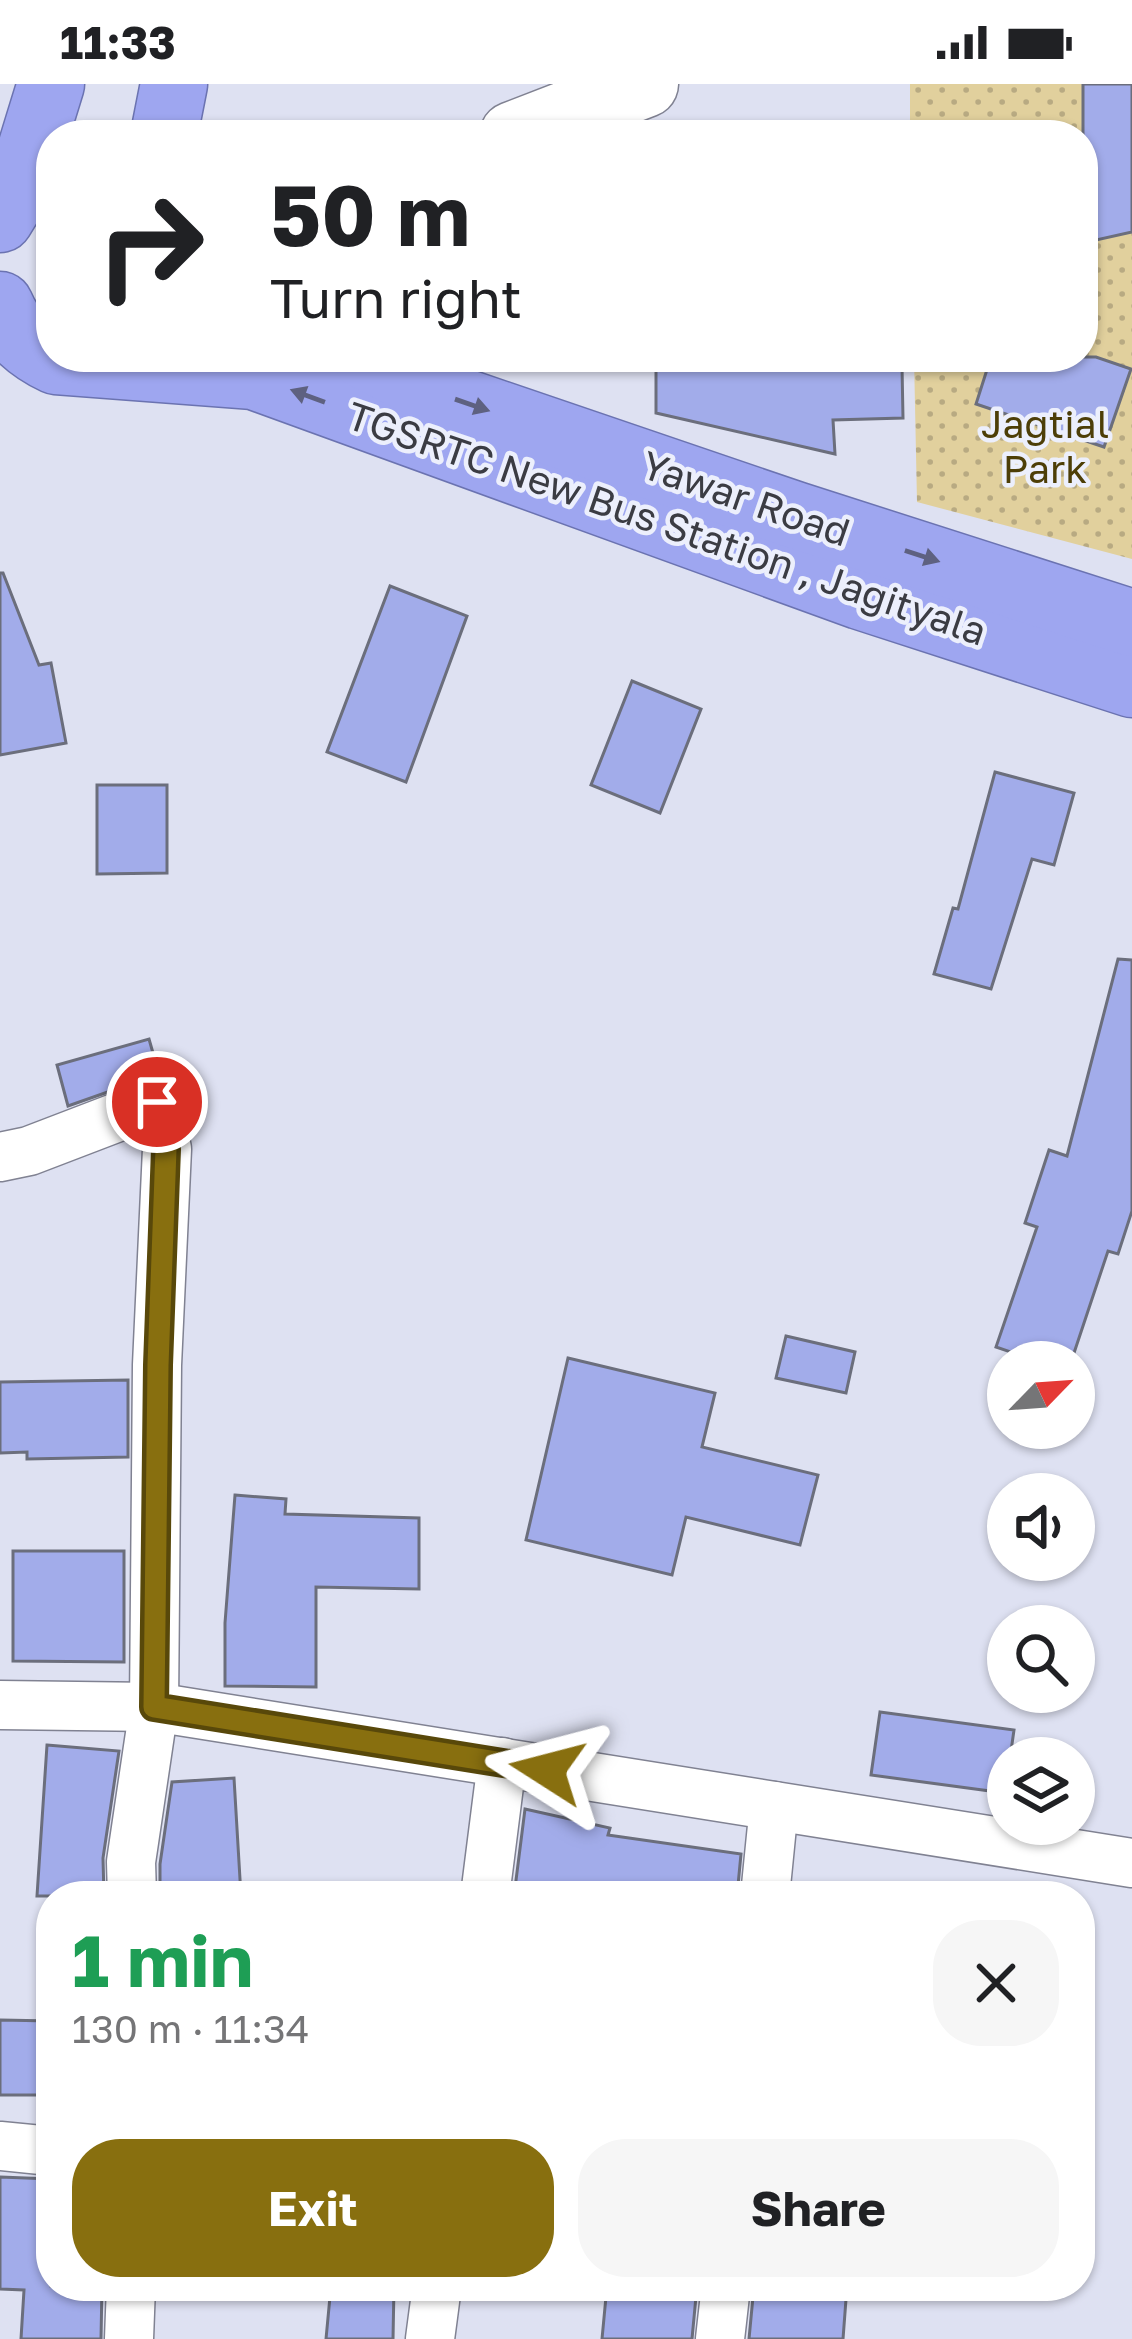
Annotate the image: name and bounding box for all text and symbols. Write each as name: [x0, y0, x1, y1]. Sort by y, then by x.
text: 11:33: [60, 15, 176, 69]
text: 50 m: [270, 164, 470, 264]
icon: right: [72, 168, 228, 324]
text: Turn right: [270, 265, 522, 330]
one-way arrow: [290, 386, 326, 404]
street label: TGSRTC New Bus Station , Jagityala: [341, 391, 993, 655]
one-way arrow: [455, 397, 491, 415]
park label: Jagtial Park: [981, 400, 1109, 492]
street label: Yawar Road: [636, 440, 856, 556]
one-way arrow: [904, 547, 941, 566]
pin: [106, 1051, 208, 1153]
icon: arrive: [124, 1069, 190, 1135]
north arrow: [987, 1341, 1095, 1449]
map controls: [987, 1341, 1095, 1845]
button: sound: [987, 1473, 1095, 1581]
button: search: [987, 1605, 1095, 1713]
position arrow: [484, 1707, 610, 1833]
button: layers: [987, 1737, 1095, 1845]
text: 1 min: [72, 1916, 253, 2003]
button: close: [933, 1920, 1059, 2046]
text: 130 m · 11:34: [72, 2005, 310, 2052]
button: Exit: [72, 2139, 554, 2277]
button: Share: [578, 2139, 1059, 2277]

